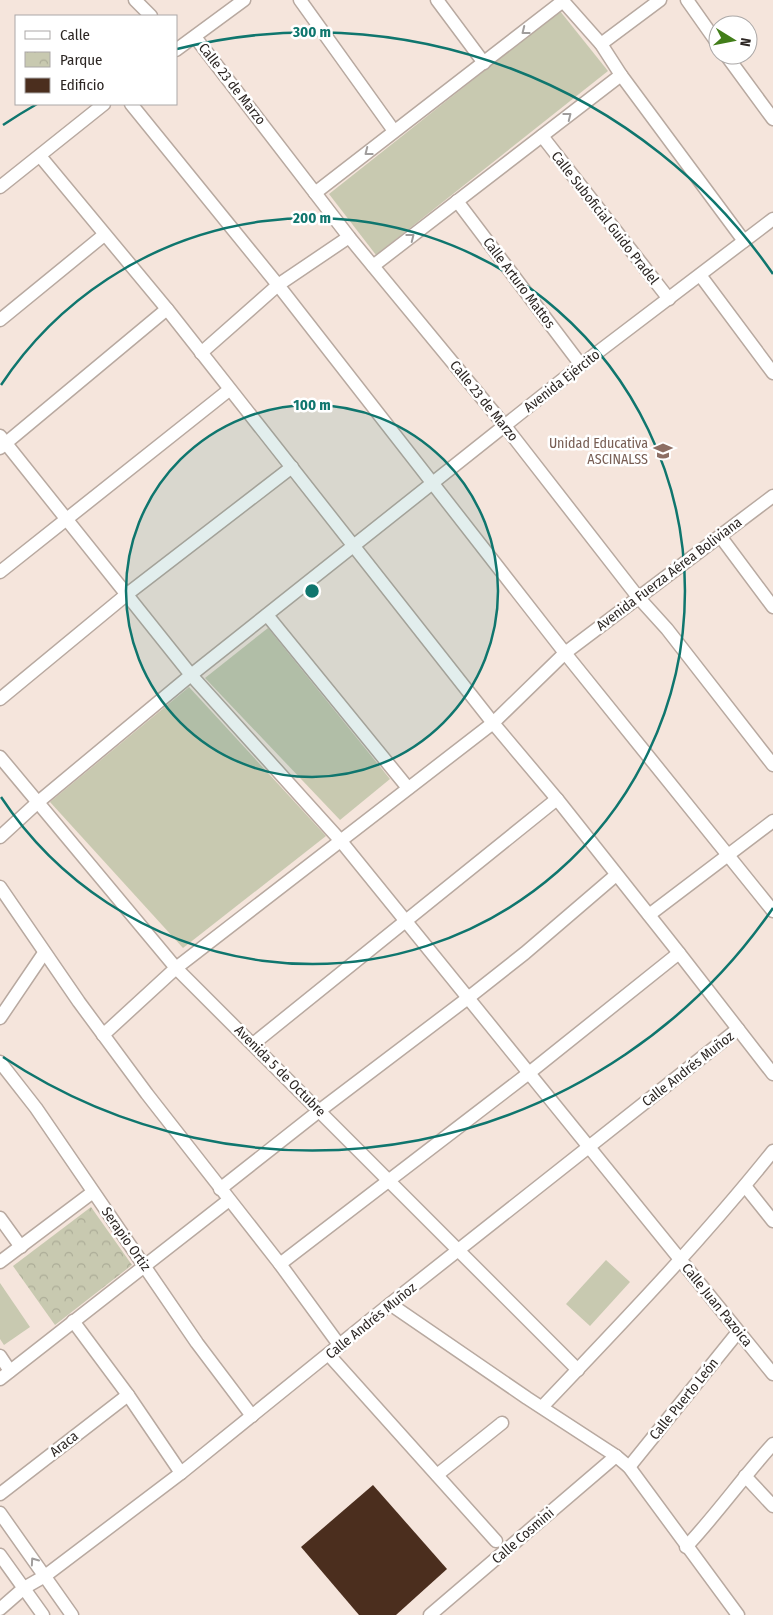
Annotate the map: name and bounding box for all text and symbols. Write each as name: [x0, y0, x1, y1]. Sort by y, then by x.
legend: [15, 15, 178, 105]
north arrow: [708, 15, 758, 65]
text: 300 m: [292, 23, 331, 41]
text: Calle: [60, 26, 90, 44]
one-way arrow: [522, 26, 531, 34]
text: N: [736, 37, 754, 48]
street label: Calle 23 de Marzo: [195, 40, 269, 128]
text: Parque: [60, 51, 103, 69]
text: Edificio: [60, 76, 105, 94]
one-way arrow: [562, 113, 572, 122]
one-way arrow: [365, 146, 374, 154]
street label: Calle Suboficial Guido Pradel: [548, 148, 662, 288]
text: 200 m: [292, 209, 331, 227]
one-way arrow: [406, 233, 415, 242]
street label: Calle Arturo Mattos: [479, 234, 559, 332]
street label: Avenida Ejército: [521, 346, 603, 416]
street label: Calle 23 de Marzo: [446, 357, 522, 445]
text: 100 m: [293, 396, 331, 414]
place label: Unidad Educativa ASCINALSS: [549, 435, 648, 468]
school or university icon: Unidad Educativa ASCINALSS: [652, 440, 674, 462]
street label: Avenida Fuerza Aérea Boliviana: [593, 514, 745, 634]
centre of rings: [303, 582, 321, 600]
street label: Avenida 5 de Octubre: [231, 1022, 329, 1120]
street label: Calle Andrés Muñoz: [639, 1028, 738, 1110]
street label: Serapio Ortiz: [98, 1204, 154, 1275]
street label: Calle Juan Pazoica: [678, 1260, 756, 1350]
street label: Calle Andrés Muñoz: [322, 1279, 420, 1363]
street label: Calle Puerto León: [646, 1355, 722, 1443]
street label: Araca: [46, 1428, 82, 1460]
street label: Calle Cosmini: [489, 1504, 557, 1568]
one-way arrow: [31, 1557, 40, 1567]

